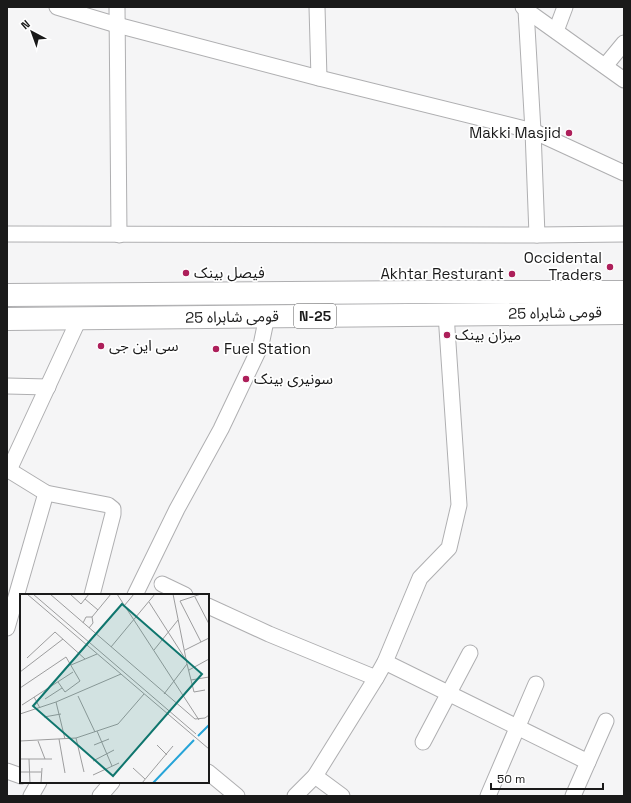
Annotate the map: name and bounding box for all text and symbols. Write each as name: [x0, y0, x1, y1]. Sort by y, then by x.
north arrow: [12, 12, 52, 52]
text: N: [18, 17, 33, 32]
place label: Makki Masjid: [469, 123, 561, 142]
marker: Makki Masjid: [564, 128, 574, 138]
place label: Occidental Traders: [524, 248, 602, 284]
marker: Occidental Traders: [605, 262, 615, 272]
place label: فیصل بینک: [194, 263, 265, 282]
place label: Akhtar Resturant: [380, 264, 504, 283]
marker: فیصل بینک: [181, 268, 191, 278]
marker: Akhtar Resturant: [507, 269, 517, 279]
street label: قومی شاہراہ 25: [508, 302, 602, 323]
road number: N-25: [294, 304, 336, 328]
street label: قومی شاہراہ 25: [185, 306, 279, 327]
place label: میزان بینک: [455, 325, 521, 344]
marker: میزان بینک: [442, 330, 452, 340]
place label: سی این جی: [109, 336, 179, 355]
place label: Fuel Station: [224, 339, 311, 358]
marker: سی این جی: [96, 341, 106, 351]
marker: Fuel Station: [211, 344, 221, 354]
place label: سونیری بینک: [254, 369, 333, 388]
marker: سونیری بینک: [241, 374, 251, 384]
inset map: [20, 594, 209, 783]
scale bar: [491, 765, 603, 791]
text: 50 m: [497, 771, 525, 787]

